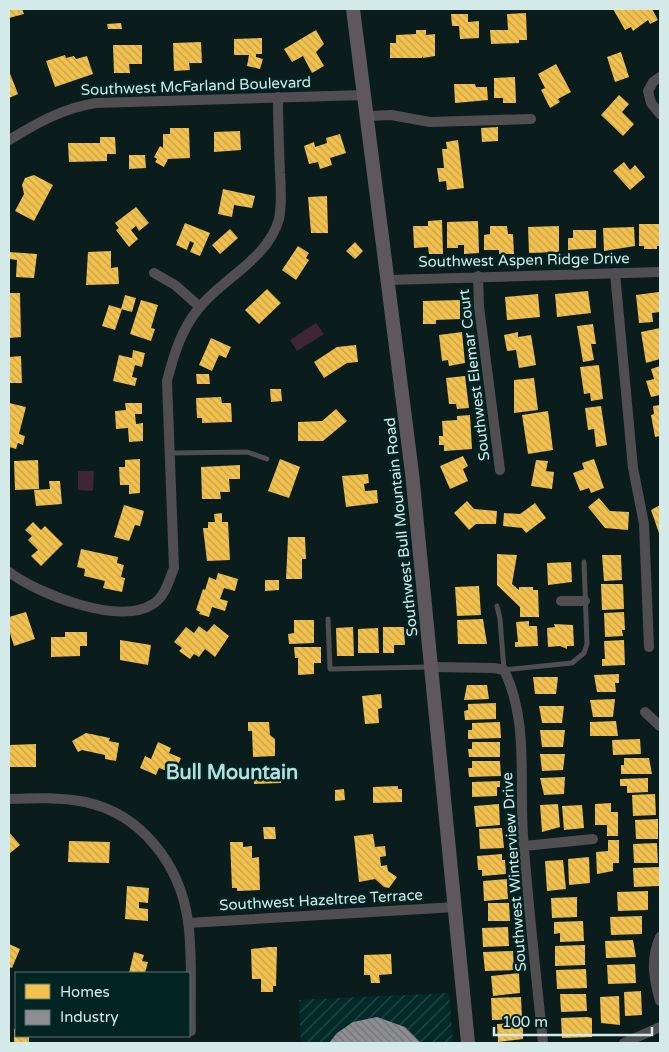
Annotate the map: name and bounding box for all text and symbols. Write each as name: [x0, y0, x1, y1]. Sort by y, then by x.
street label: Southwest McFarland Boulevard: [81, 73, 311, 99]
street label: Southwest Aspen Ridge Drive: [418, 249, 630, 271]
street label: Southwest Elemar Court: [455, 288, 493, 462]
street label: Southwest Bull Mountain Road: [381, 417, 421, 637]
district label: Bull Mountain: [166, 761, 298, 785]
street label: Southwest Winterview Drive: [498, 772, 530, 972]
street label: Southwest Hazeltree Terrace: [219, 886, 423, 914]
legend: [15, 972, 190, 1037]
text: Homes: [60, 983, 110, 1001]
scale bar: [494, 1004, 652, 1036]
text: Industry: [60, 1008, 119, 1026]
text: 100 m: [502, 1013, 548, 1031]

